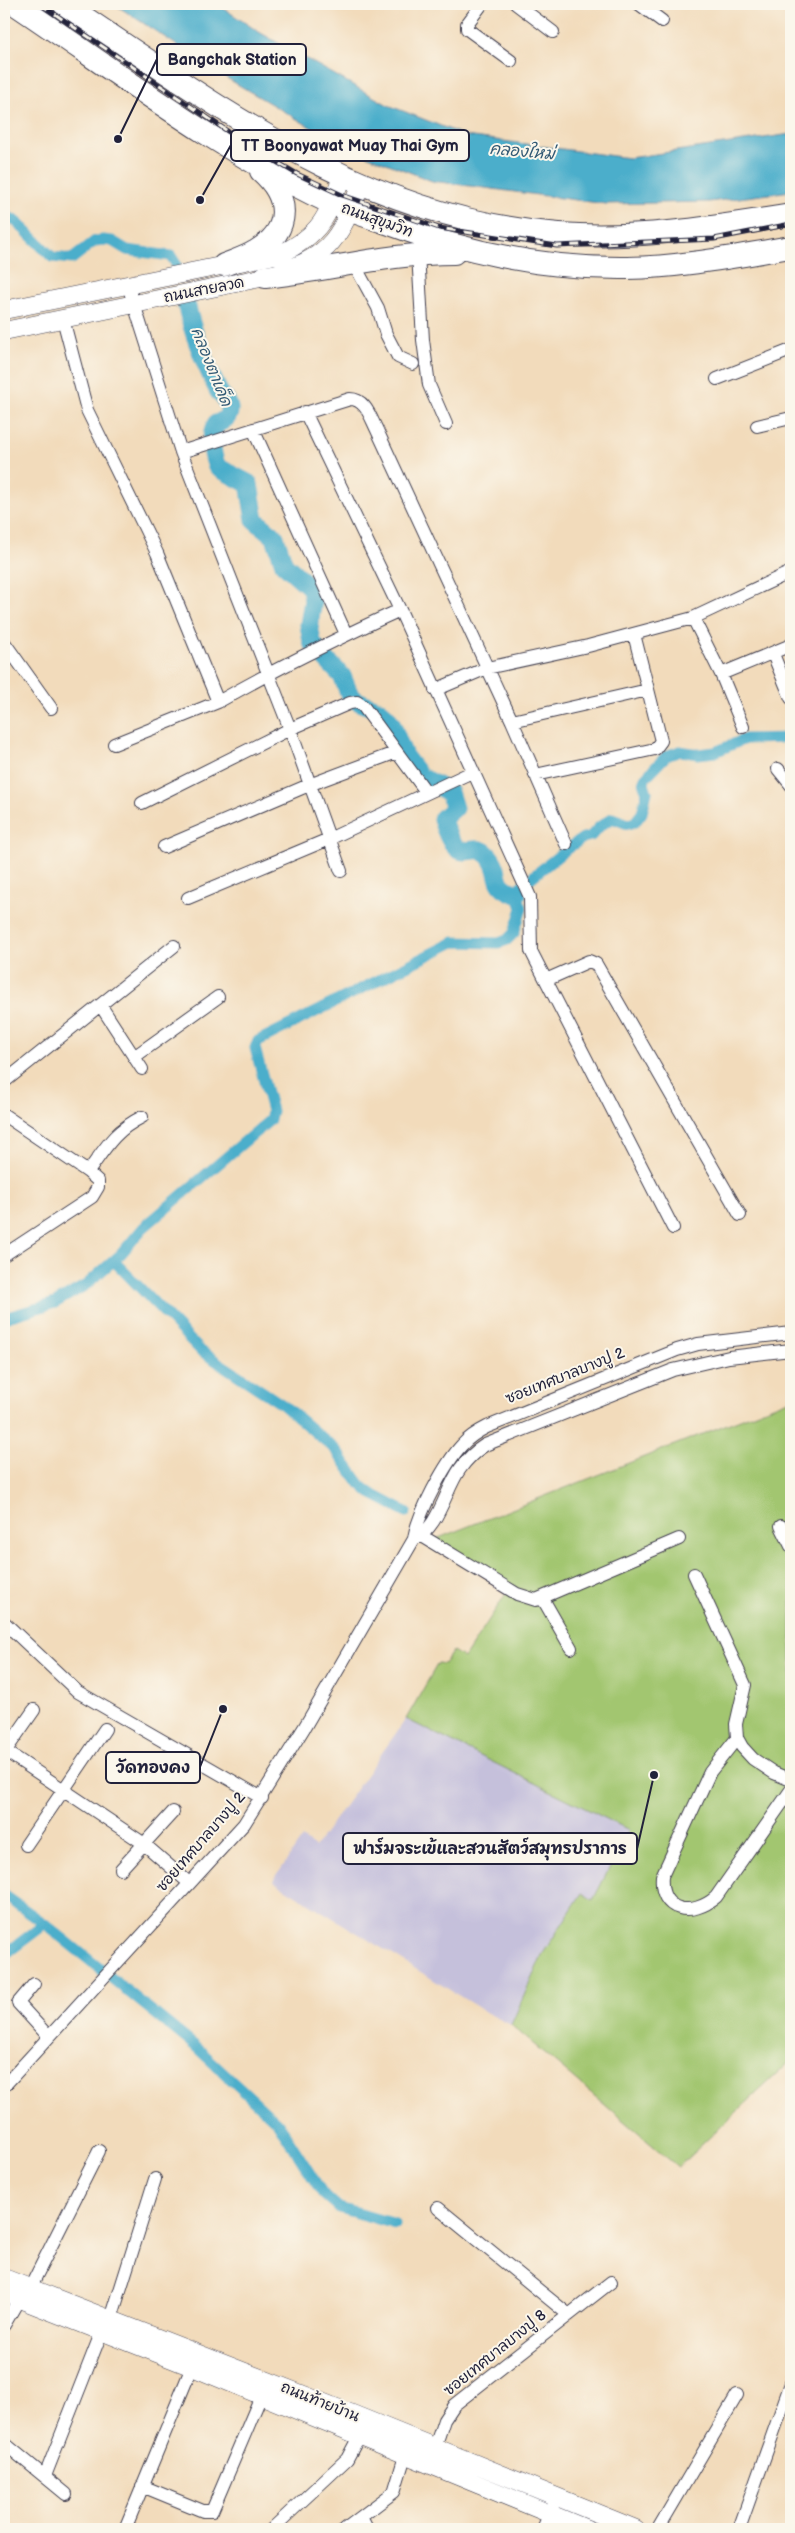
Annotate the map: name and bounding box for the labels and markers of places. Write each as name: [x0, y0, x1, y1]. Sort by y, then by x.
callout: Bangchak Station: [157, 44, 306, 75]
callout: TT Boonyawat Muay Thai Gym: [231, 130, 469, 161]
callout: วัดทองคง: [106, 1752, 200, 1783]
callout: ฟาร์มจระเข้และสวนสัตว์สมุทรปราการ: [343, 1833, 637, 1864]

